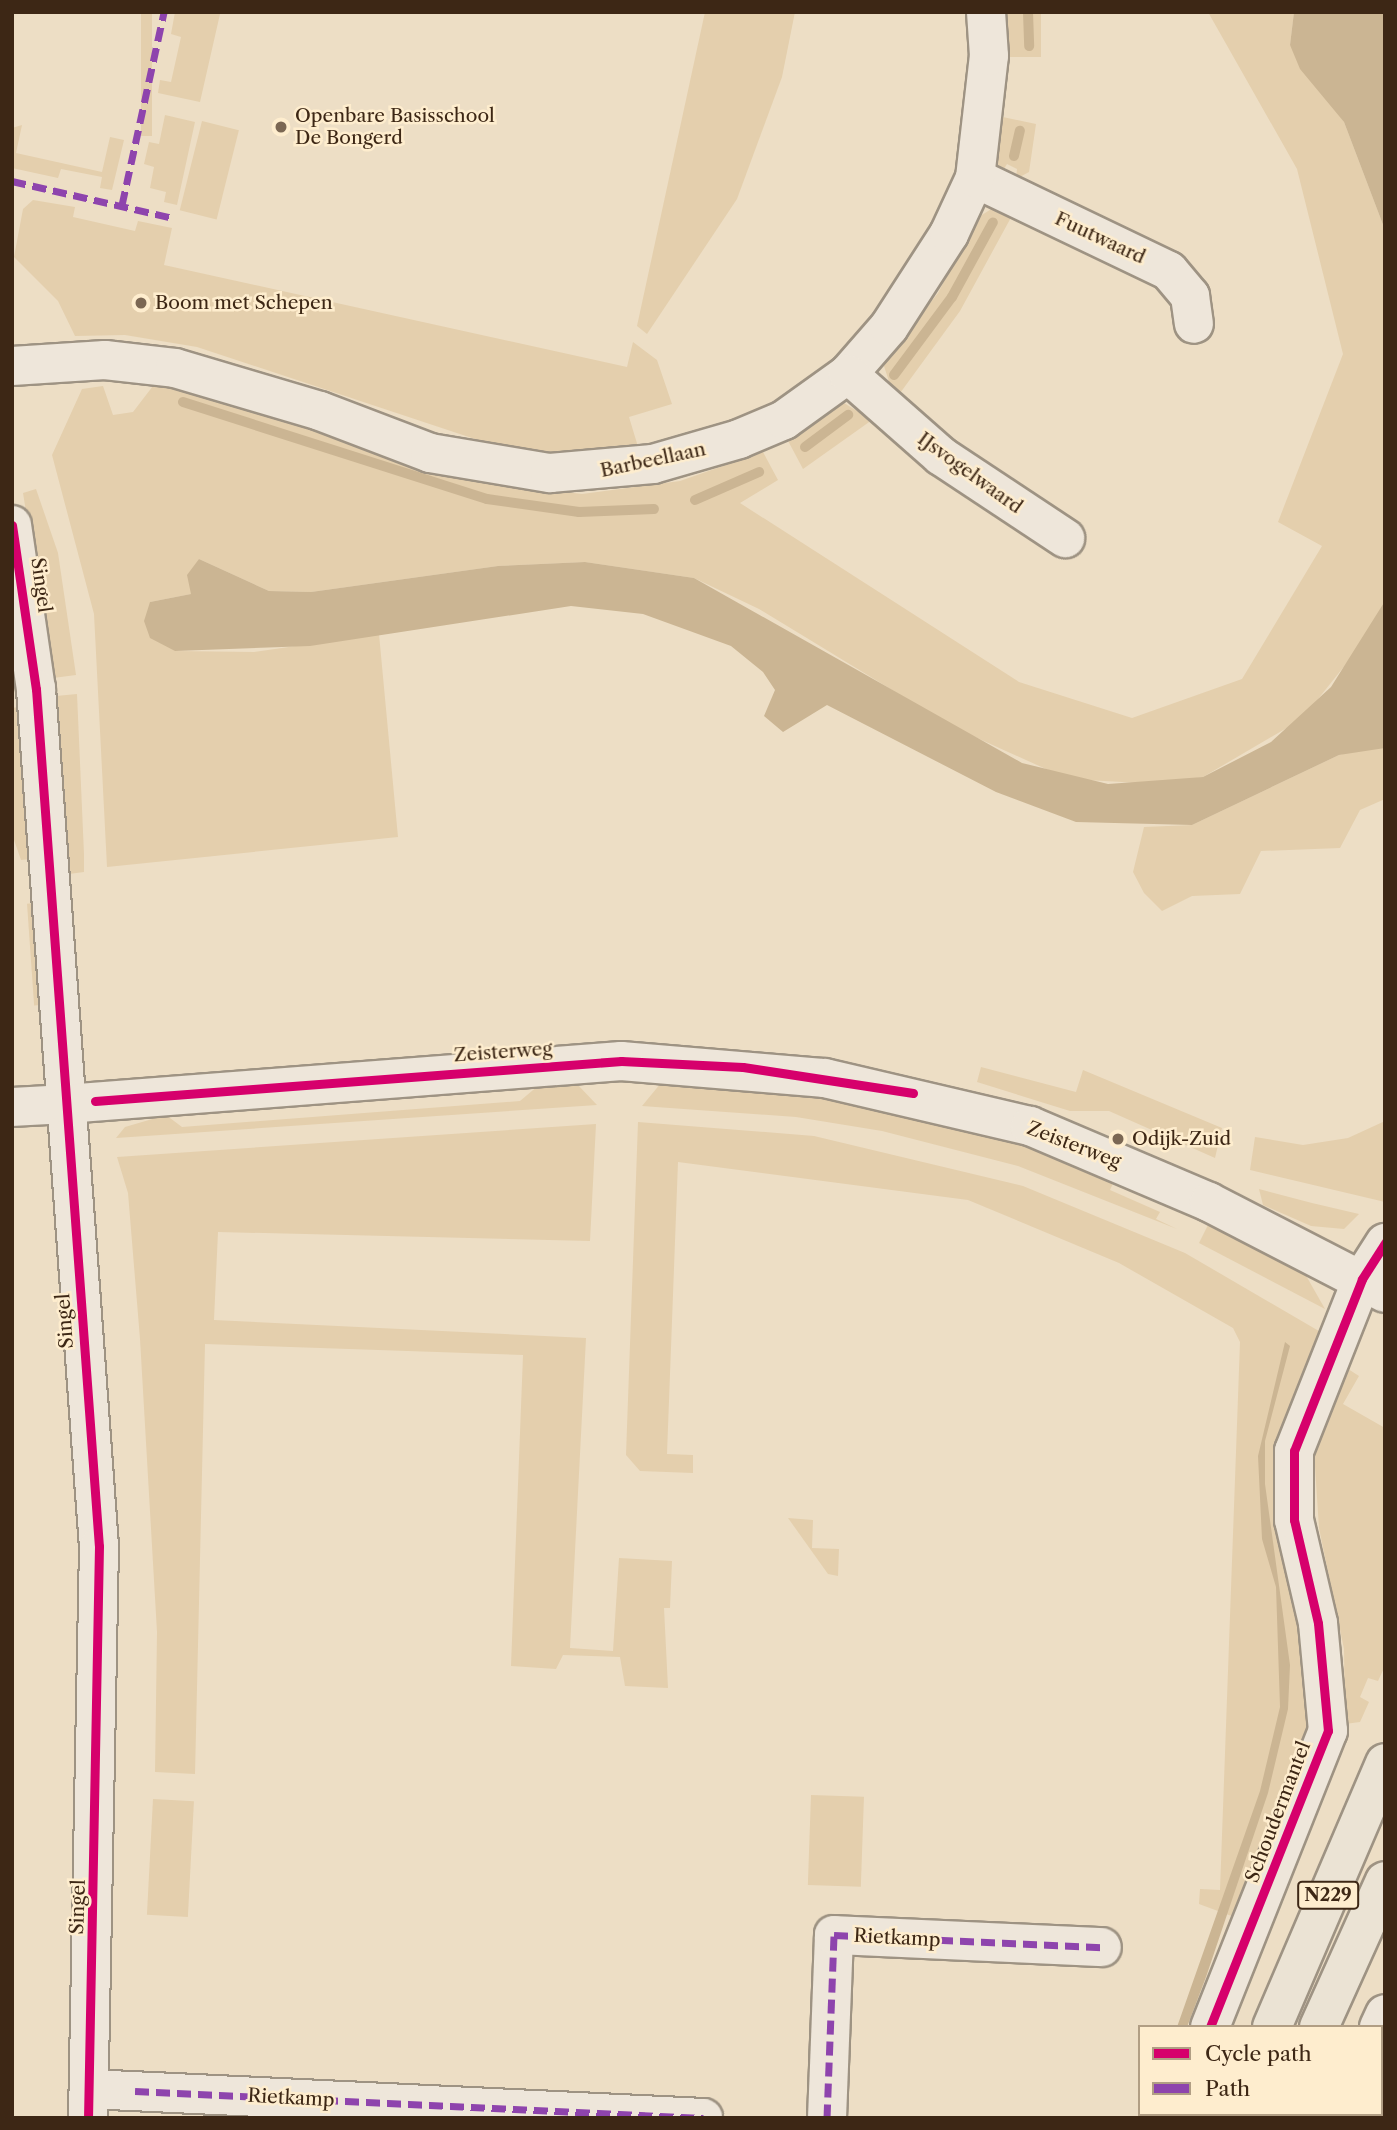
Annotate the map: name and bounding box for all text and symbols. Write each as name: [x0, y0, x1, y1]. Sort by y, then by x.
place label: Openbare Basisschool De Bongerd: [295, 105, 495, 149]
marker: Openbare Basisschool De Bongerd: [273, 119, 289, 135]
street label: Fuutwaard: [1051, 207, 1149, 269]
place label: Boom met Schepen: [155, 292, 333, 314]
marker: Boom met Schepen: [133, 295, 149, 311]
street label: IJsvogelwaard: [913, 427, 1027, 519]
street label: Barbeellaan: [598, 438, 708, 482]
street label: Singel: [26, 556, 56, 614]
street label: Zeisterweg: [453, 1037, 553, 1067]
street label: Zeisterweg: [1024, 1117, 1124, 1173]
place label: Odijk-Zuid: [1132, 1128, 1231, 1150]
marker: Odijk-Zuid: [1110, 1131, 1126, 1147]
street label: Singel: [52, 1293, 78, 1349]
street label: Schoudermantel: [1241, 1738, 1315, 1886]
street label: Singel: [66, 1879, 90, 1935]
road number: N229: [1296, 1881, 1360, 1910]
street label: Rietkamp: [853, 1924, 941, 1952]
legend: [1138, 2025, 1383, 2116]
text: Cycle path: [1205, 2041, 1312, 2066]
text: Path: [1205, 2076, 1250, 2101]
street label: Rietkamp: [247, 2084, 335, 2112]

